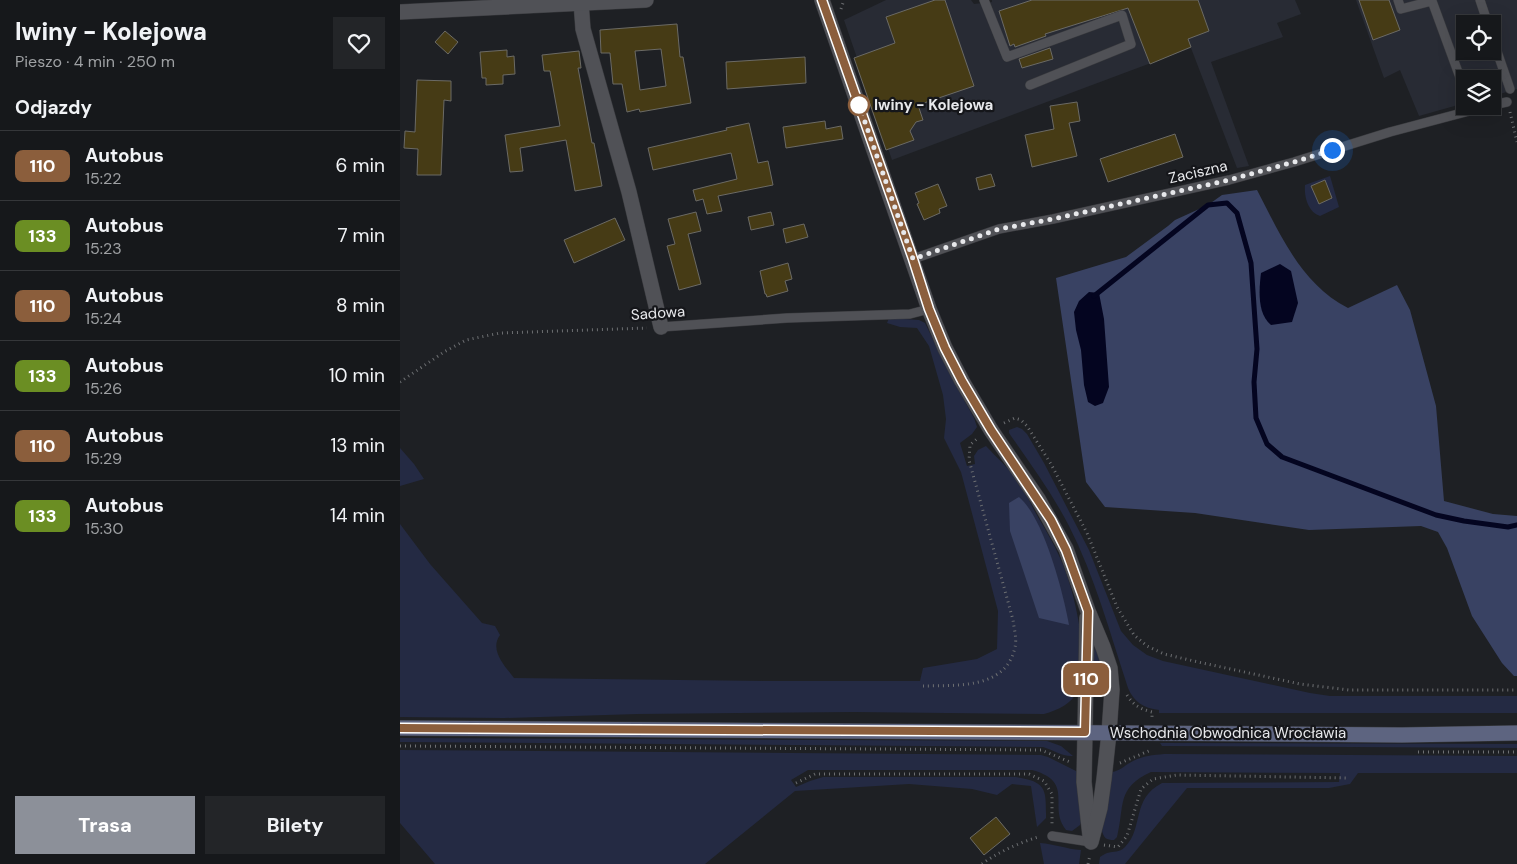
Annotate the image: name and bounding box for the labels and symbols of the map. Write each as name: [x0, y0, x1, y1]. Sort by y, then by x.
marker: Iwiny - Kolejowa: [848, 94, 870, 116]
place label: Iwiny - Kolejowa: [874, 95, 993, 115]
your location: [1320, 138, 1345, 163]
street label: Zaciszna: [1167, 156, 1229, 188]
street label: Sadowa: [630, 301, 686, 325]
line badge: 110: [1057, 663, 1115, 695]
street label: Wschodnia Obwodnica Wrocławia: [1110, 723, 1346, 743]

